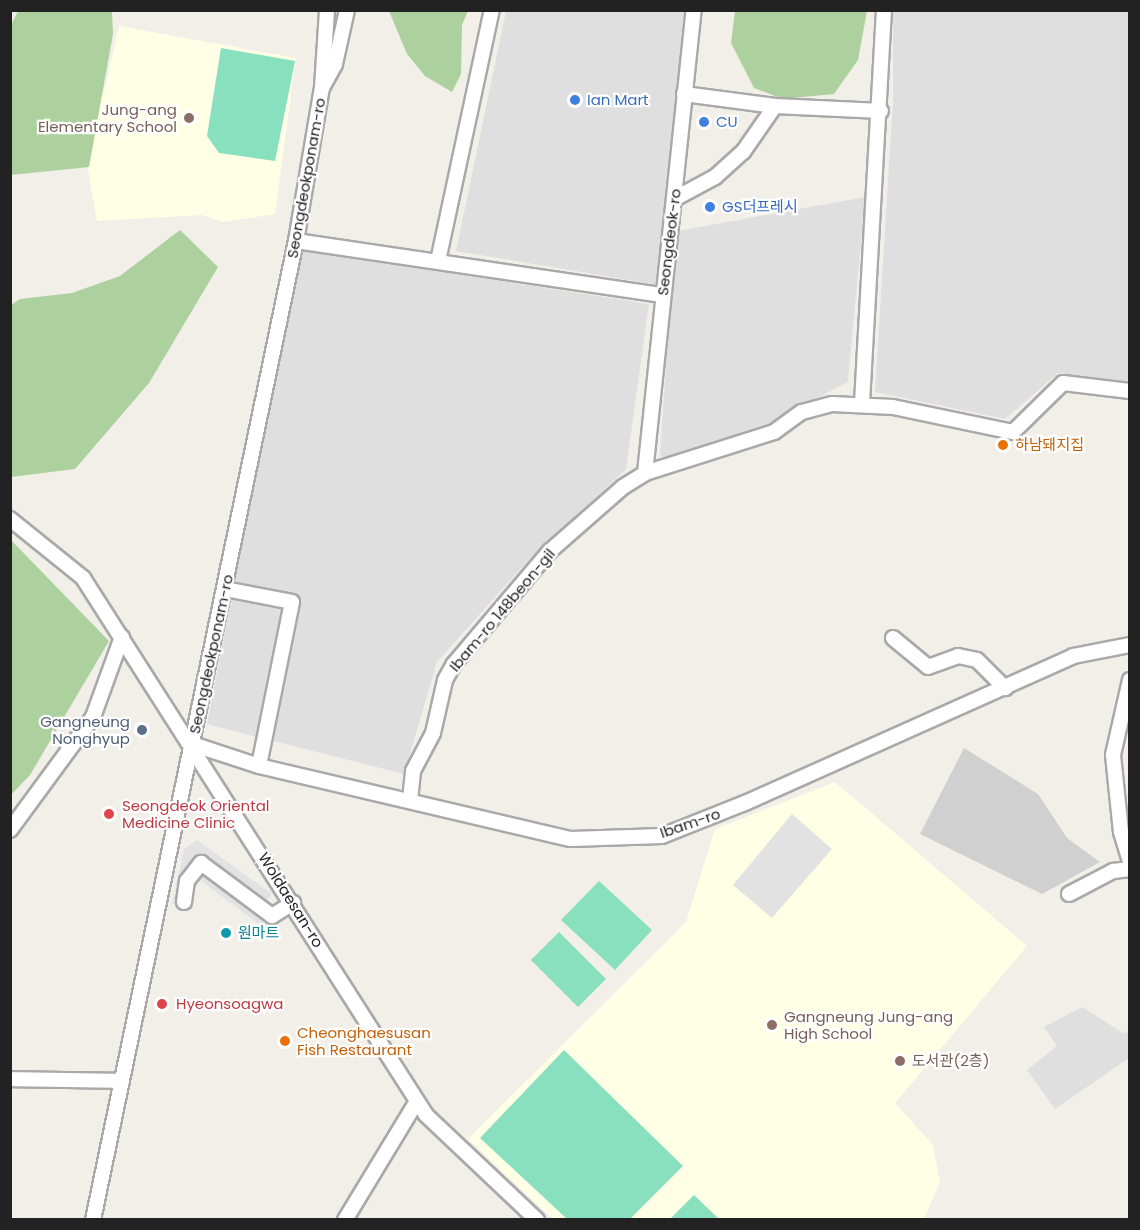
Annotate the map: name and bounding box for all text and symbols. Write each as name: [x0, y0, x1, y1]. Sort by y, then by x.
place label: Ian Mart: [587, 91, 649, 109]
marker: Ian Mart: [568, 93, 582, 107]
street label: Seongdeokponam-ro: [283, 96, 329, 260]
place label: Jung-ang Elementary School: [38, 100, 177, 135]
marker: Jung-ang Elementary School: [182, 111, 196, 125]
place label: CU: [716, 113, 738, 131]
marker: CU: [697, 115, 711, 129]
street label: Seongdeok-ro: [654, 187, 684, 297]
place label: GS더프레시: [722, 198, 798, 216]
marker: GS더프레시: [703, 200, 717, 214]
place label: 하남돼지집: [1015, 436, 1084, 454]
marker: 하남돼지집: [996, 438, 1010, 452]
street label: Ibam-ro 148beon-gil: [445, 545, 559, 675]
street label: Seongdeokponam-ro: [185, 573, 237, 735]
place label: Gangneung Nonghyup: [40, 712, 130, 747]
marker: Gangneung Nonghyup: [135, 723, 149, 737]
place label: Seongdeok Oriental Medicine Clinic: [122, 796, 269, 831]
street label: Ibam-ro: [657, 804, 723, 842]
marker: Seongdeok Oriental Medicine Clinic: [100, 805, 118, 823]
street label: Woldaesan-ro: [255, 849, 327, 951]
place label: 원마트: [238, 924, 279, 942]
marker: 원마트: [219, 926, 233, 940]
marker: Hyeonsoagwa: [153, 995, 171, 1013]
place label: Hyeonsoagwa: [176, 995, 283, 1013]
place label: Gangneung Jung-ang High School: [784, 1007, 953, 1042]
marker: Gangneung Jung-ang High School: [765, 1018, 779, 1032]
place label: Cheonghaesusan Fish Restaurant: [297, 1023, 431, 1058]
marker: Cheonghaesusan Fish Restaurant: [278, 1034, 292, 1048]
place label: 도서관(2층): [912, 1052, 989, 1070]
marker: 도서관(2층): [893, 1054, 907, 1068]

